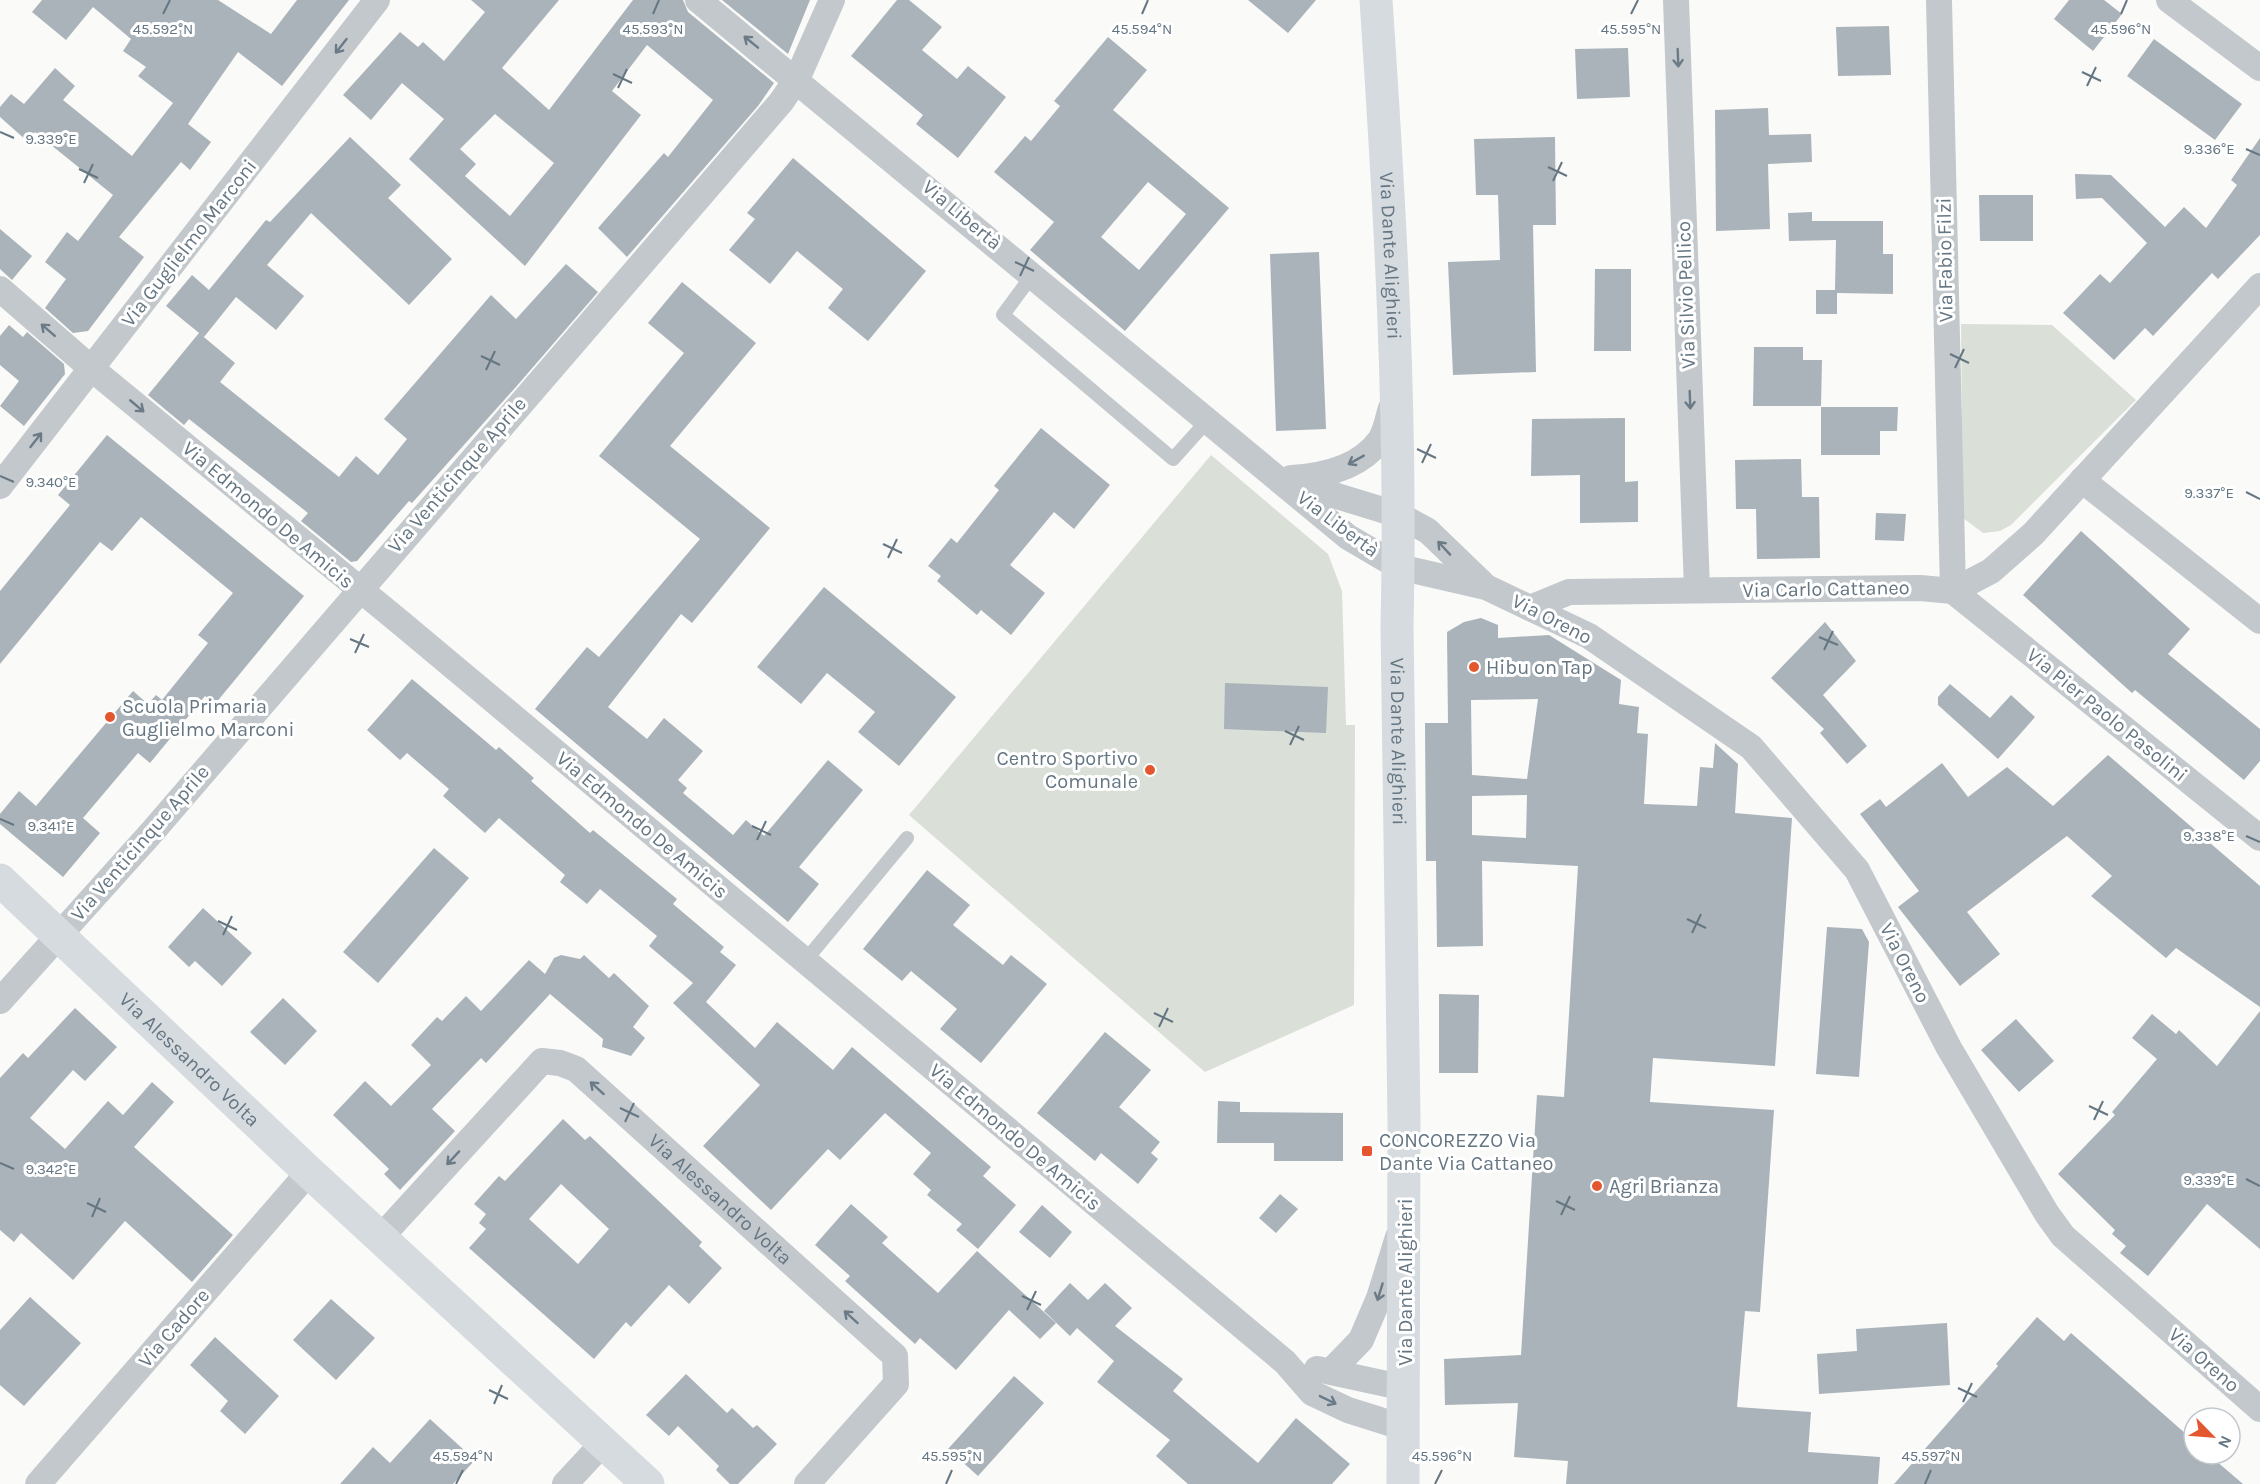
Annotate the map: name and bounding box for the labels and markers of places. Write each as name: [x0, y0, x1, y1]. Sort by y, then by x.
place label: Hibu on Tap: [1486, 656, 1593, 679]
marker: Hibu on Tap: [1467, 660, 1481, 674]
place label: Scuola Primaria Guglielmo Marconi: [122, 695, 295, 741]
marker: Scuola Primaria Guglielmo Marconi: [103, 710, 117, 724]
place label: Centro Sportivo Comunale: [997, 747, 1138, 793]
marker: Centro Sportivo Comunale: [1143, 763, 1157, 777]
place label: CONCOREZZO Via Dante Via Cattaneo: [1379, 1129, 1553, 1175]
marker: CONCOREZZO Via Dante Via Cattaneo: [1360, 1144, 1374, 1158]
place label: Agri Brianza: [1609, 1175, 1719, 1198]
marker: Agri Brianza: [1590, 1179, 1604, 1193]

